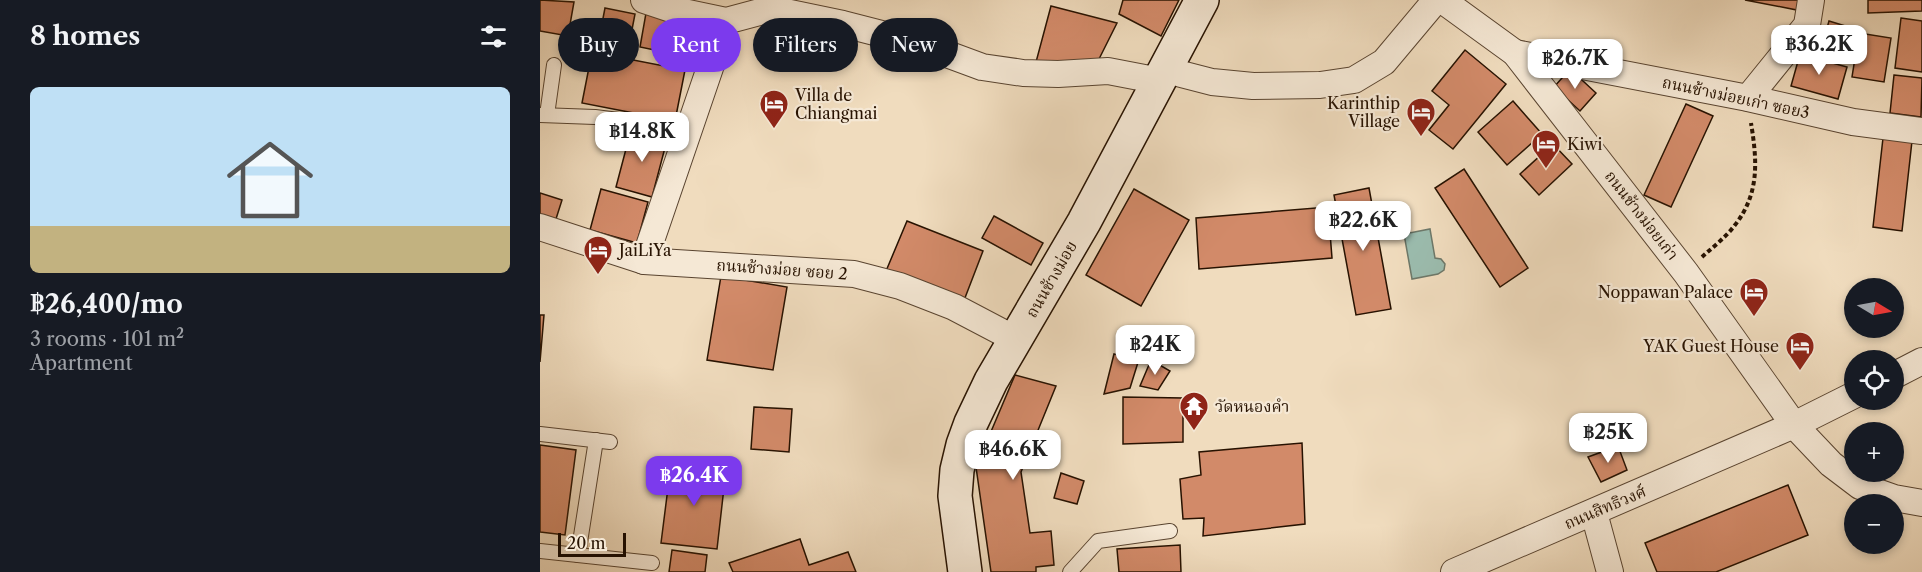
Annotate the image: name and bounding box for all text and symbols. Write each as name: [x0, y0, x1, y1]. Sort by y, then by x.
chip: Buy: [558, 18, 639, 72]
chip: Rent: [651, 18, 741, 72]
chip: Filters: [753, 18, 858, 72]
chip: New: [870, 18, 958, 72]
text: 8 homes: [30, 20, 140, 52]
icon: filters: [477, 20, 510, 53]
pin: ฿36.2K: [1770, 25, 1868, 76]
text: ฿36.2K: [1785, 32, 1853, 56]
pin: ฿26.7K: [1526, 39, 1624, 90]
text: ฿26.7K: [1542, 46, 1608, 70]
street label: ถนนช้างม่อยเก่า ซอย3: [1661, 72, 1811, 122]
place label: Villa de Chiangmai: [794, 85, 877, 123]
hotel icon: Villa de Chiangmai: [758, 88, 790, 130]
place label: Karinthip Village: [1327, 93, 1400, 131]
hotel icon: Karinthip Village: [1405, 96, 1437, 138]
pin: ฿14.8K: [593, 112, 691, 163]
text: ฿14.8K: [609, 119, 675, 143]
icon: home: [216, 126, 324, 234]
hotel icon: Kiwi: [1530, 128, 1562, 170]
place label: Kiwi: [1567, 134, 1602, 154]
street label: ถนนช้างม่อยเก่า: [1601, 166, 1683, 264]
pin: ฿22.6K: [1314, 201, 1412, 252]
text: ฿22.6K: [1329, 208, 1397, 232]
hotel icon: JaiLiYa: [582, 234, 614, 276]
street label: ถนนช้างม่อย: [1021, 237, 1081, 321]
place label: JaiLiYa: [616, 240, 672, 260]
street label: ถนนช้างม่อย ซอย 2: [716, 254, 848, 284]
hotel icon: Noppawan Palace: [1738, 276, 1770, 318]
north arrow: [1844, 278, 1904, 338]
map controls: [1844, 278, 1904, 554]
place label: Noppawan Palace: [1598, 282, 1733, 302]
text: ฿26,400/mo: [30, 288, 183, 320]
pin: ฿24K: [1119, 325, 1191, 376]
text: 3 rooms · 101 m²: [30, 327, 184, 351]
hotel icon: YAK Guest House: [1784, 330, 1816, 372]
text: ฿24K: [1130, 332, 1180, 356]
place label: YAK Guest House: [1642, 336, 1779, 356]
button: locate: [1844, 350, 1904, 410]
text: Apartment: [30, 351, 133, 375]
temple icon: วัดหนองคำ: [1178, 390, 1210, 432]
place label: วัดหนองคำ: [1215, 396, 1289, 416]
pin: ฿25K: [1572, 413, 1644, 464]
text: ฿25K: [1583, 420, 1633, 444]
button: +: [1844, 422, 1904, 482]
pin: ฿46.6K: [964, 430, 1062, 481]
text: ฿46.6K: [979, 437, 1047, 461]
pin: ฿26.4K: [645, 456, 743, 507]
text: ฿26.4K: [660, 463, 728, 487]
street label: ถนนสิทธิวงศ์: [1561, 481, 1649, 533]
button: −: [1844, 494, 1904, 554]
scale bar: [558, 530, 626, 558]
text: 20 m: [567, 533, 606, 553]

